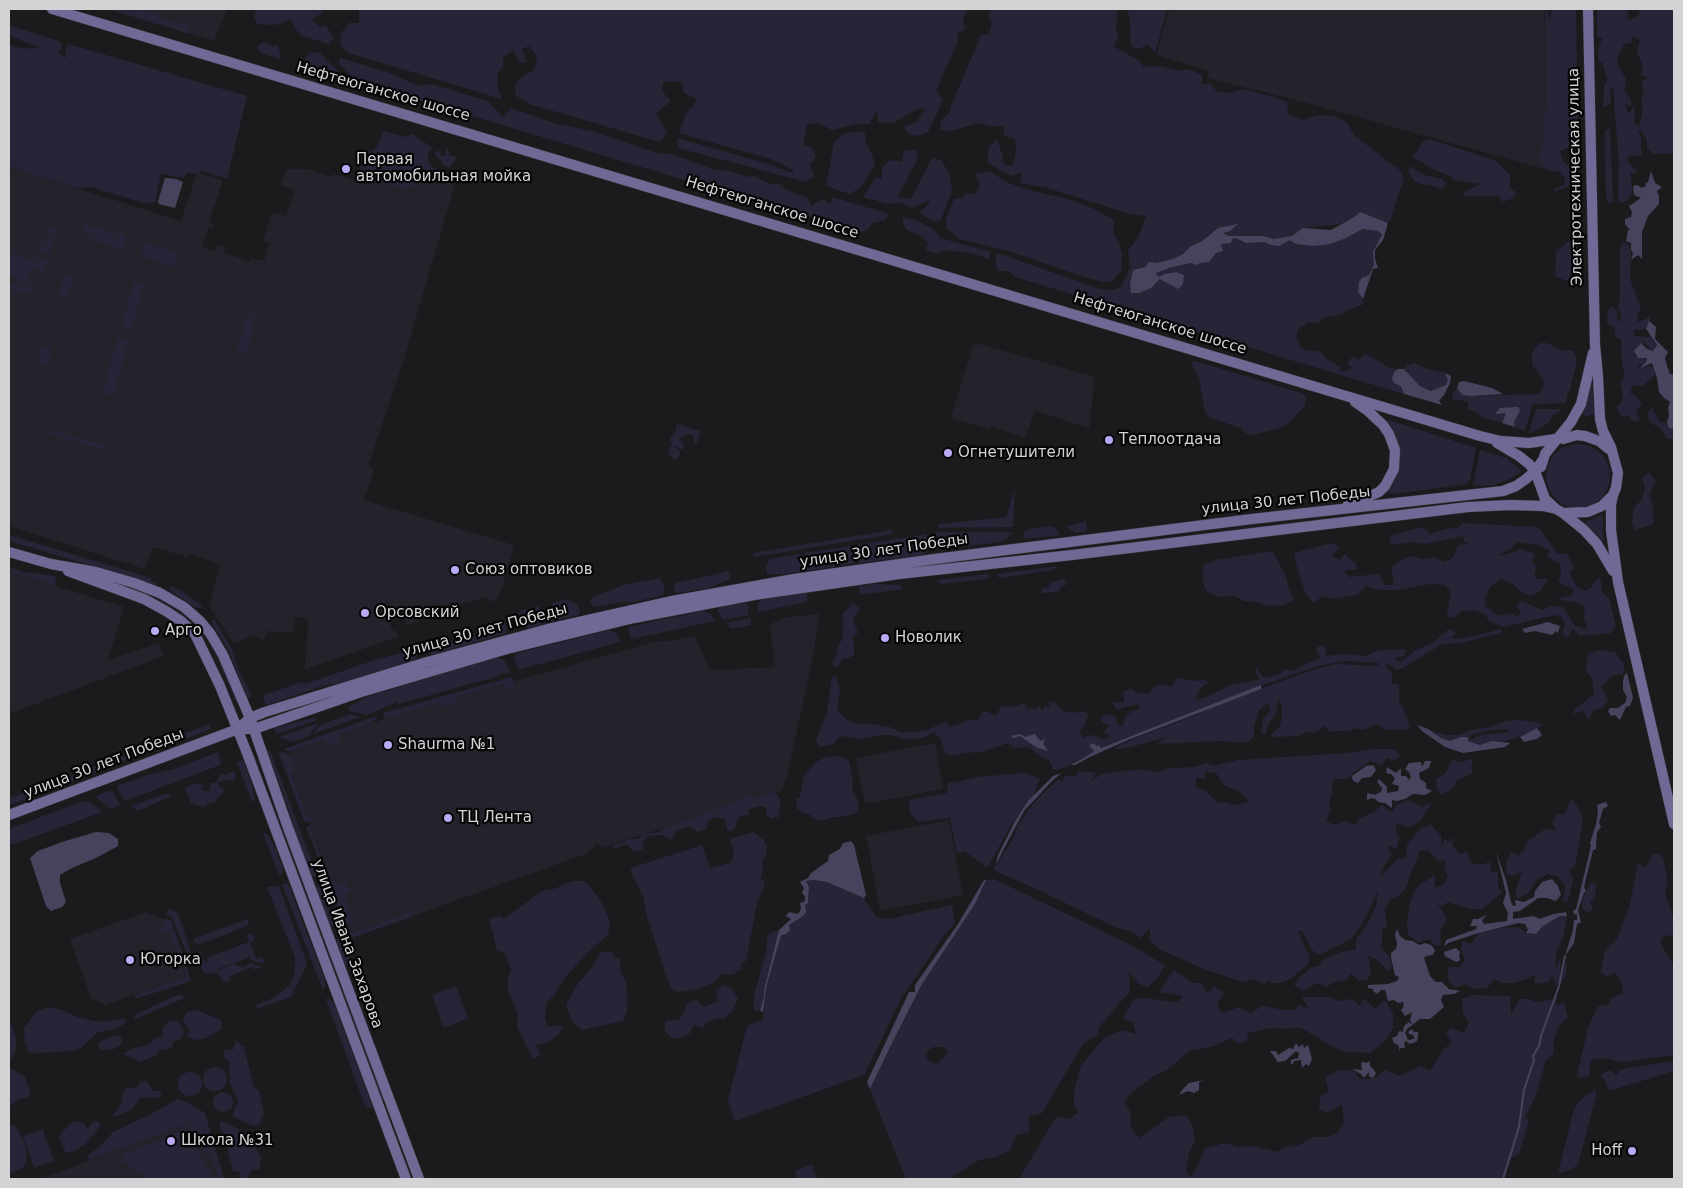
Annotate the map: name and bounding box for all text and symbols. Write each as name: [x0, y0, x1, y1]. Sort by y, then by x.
street label: Нефтеюганское шоссе: [294, 59, 472, 125]
street label: Электротехническая улица: [1565, 68, 1587, 286]
place label: Первая автомобильная мойка: [356, 151, 531, 186]
marker: Первая автомобильная мойка: [340, 163, 352, 175]
street label: Нефтеюганское шоссе: [683, 173, 861, 243]
street label: Нефтеюганское шоссе: [1071, 289, 1249, 359]
place label: Теплоотдача: [1119, 431, 1221, 449]
marker: Теплоотдача: [1103, 434, 1115, 446]
place label: Огнетушители: [958, 444, 1075, 462]
marker: Огнетушители: [942, 447, 954, 459]
street label: улица 30 лет Победы: [1201, 483, 1371, 519]
street label: улица 30 лет Победы: [799, 530, 969, 572]
place label: Союз оптовиков: [465, 561, 593, 579]
marker: Союз оптовиков: [449, 564, 461, 576]
street label: улица 30 лет Победы: [401, 600, 569, 662]
place label: Орсовский: [375, 604, 459, 622]
marker: Орсовский: [359, 607, 371, 619]
place label: Арго: [165, 622, 202, 640]
marker: Арго: [149, 625, 161, 637]
place label: Новолик: [895, 629, 962, 647]
marker: Новолик: [879, 632, 891, 644]
street label: улица 30 лет Победы: [22, 725, 186, 803]
place label: Shaurma №1: [398, 736, 495, 754]
marker: Shaurma №1: [382, 739, 394, 751]
place label: ТЦ Лента: [458, 809, 532, 827]
marker: ТЦ Лента: [442, 812, 454, 824]
street label: улица Ивана Захарова: [308, 857, 386, 1031]
place label: Югорка: [140, 951, 201, 969]
marker: Югорка: [124, 954, 136, 966]
place label: Школа №31: [181, 1132, 274, 1150]
marker: Школа №31: [165, 1135, 177, 1147]
place label: Hoff: [1591, 1142, 1622, 1160]
marker: Hoff: [1626, 1145, 1638, 1157]

